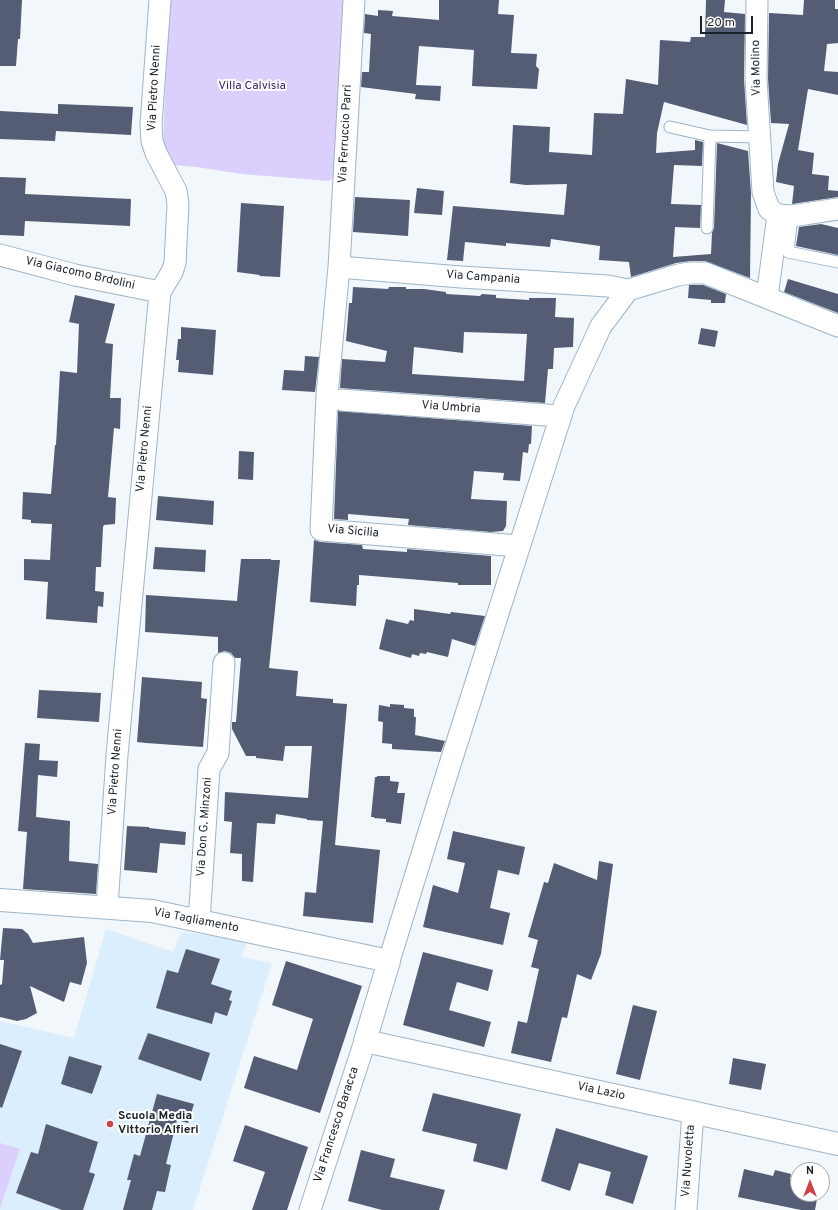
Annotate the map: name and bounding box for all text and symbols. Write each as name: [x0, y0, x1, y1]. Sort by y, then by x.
scale bar: [702, 8, 755, 34]
text: 20 m: [707, 15, 735, 31]
street label: Via Molino: [749, 40, 765, 96]
street label: Via Pietro Nenni: [146, 44, 164, 132]
park label: Villa Calvisia: [218, 80, 286, 94]
street label: Via Ferruccio Parri: [336, 84, 356, 184]
street label: Via Giacomo Brdolini: [24, 254, 136, 294]
street label: Via Campania: [446, 268, 520, 288]
street label: Via Umbria: [421, 399, 481, 417]
street label: Via Pietro Nenni: [134, 405, 156, 493]
street label: Via Sicilia: [327, 523, 379, 541]
street label: Via Pietro Nenni: [106, 728, 126, 816]
street label: Via Don G. Minzoni: [194, 777, 216, 877]
street label: Via Tagliamento: [152, 906, 240, 936]
street label: Via Francesco Baracca: [311, 1065, 363, 1185]
street label: Via Lazio: [576, 1080, 626, 1104]
place label: Scuola Media Vittorio Alfieri: [118, 1110, 199, 1138]
marker: Scuola Media Vittorio Alfieri: [105, 1119, 115, 1129]
street label: Via Nuvoletta: [679, 1124, 699, 1198]
north arrow: [790, 1162, 830, 1202]
text: N: [806, 1164, 814, 1178]

